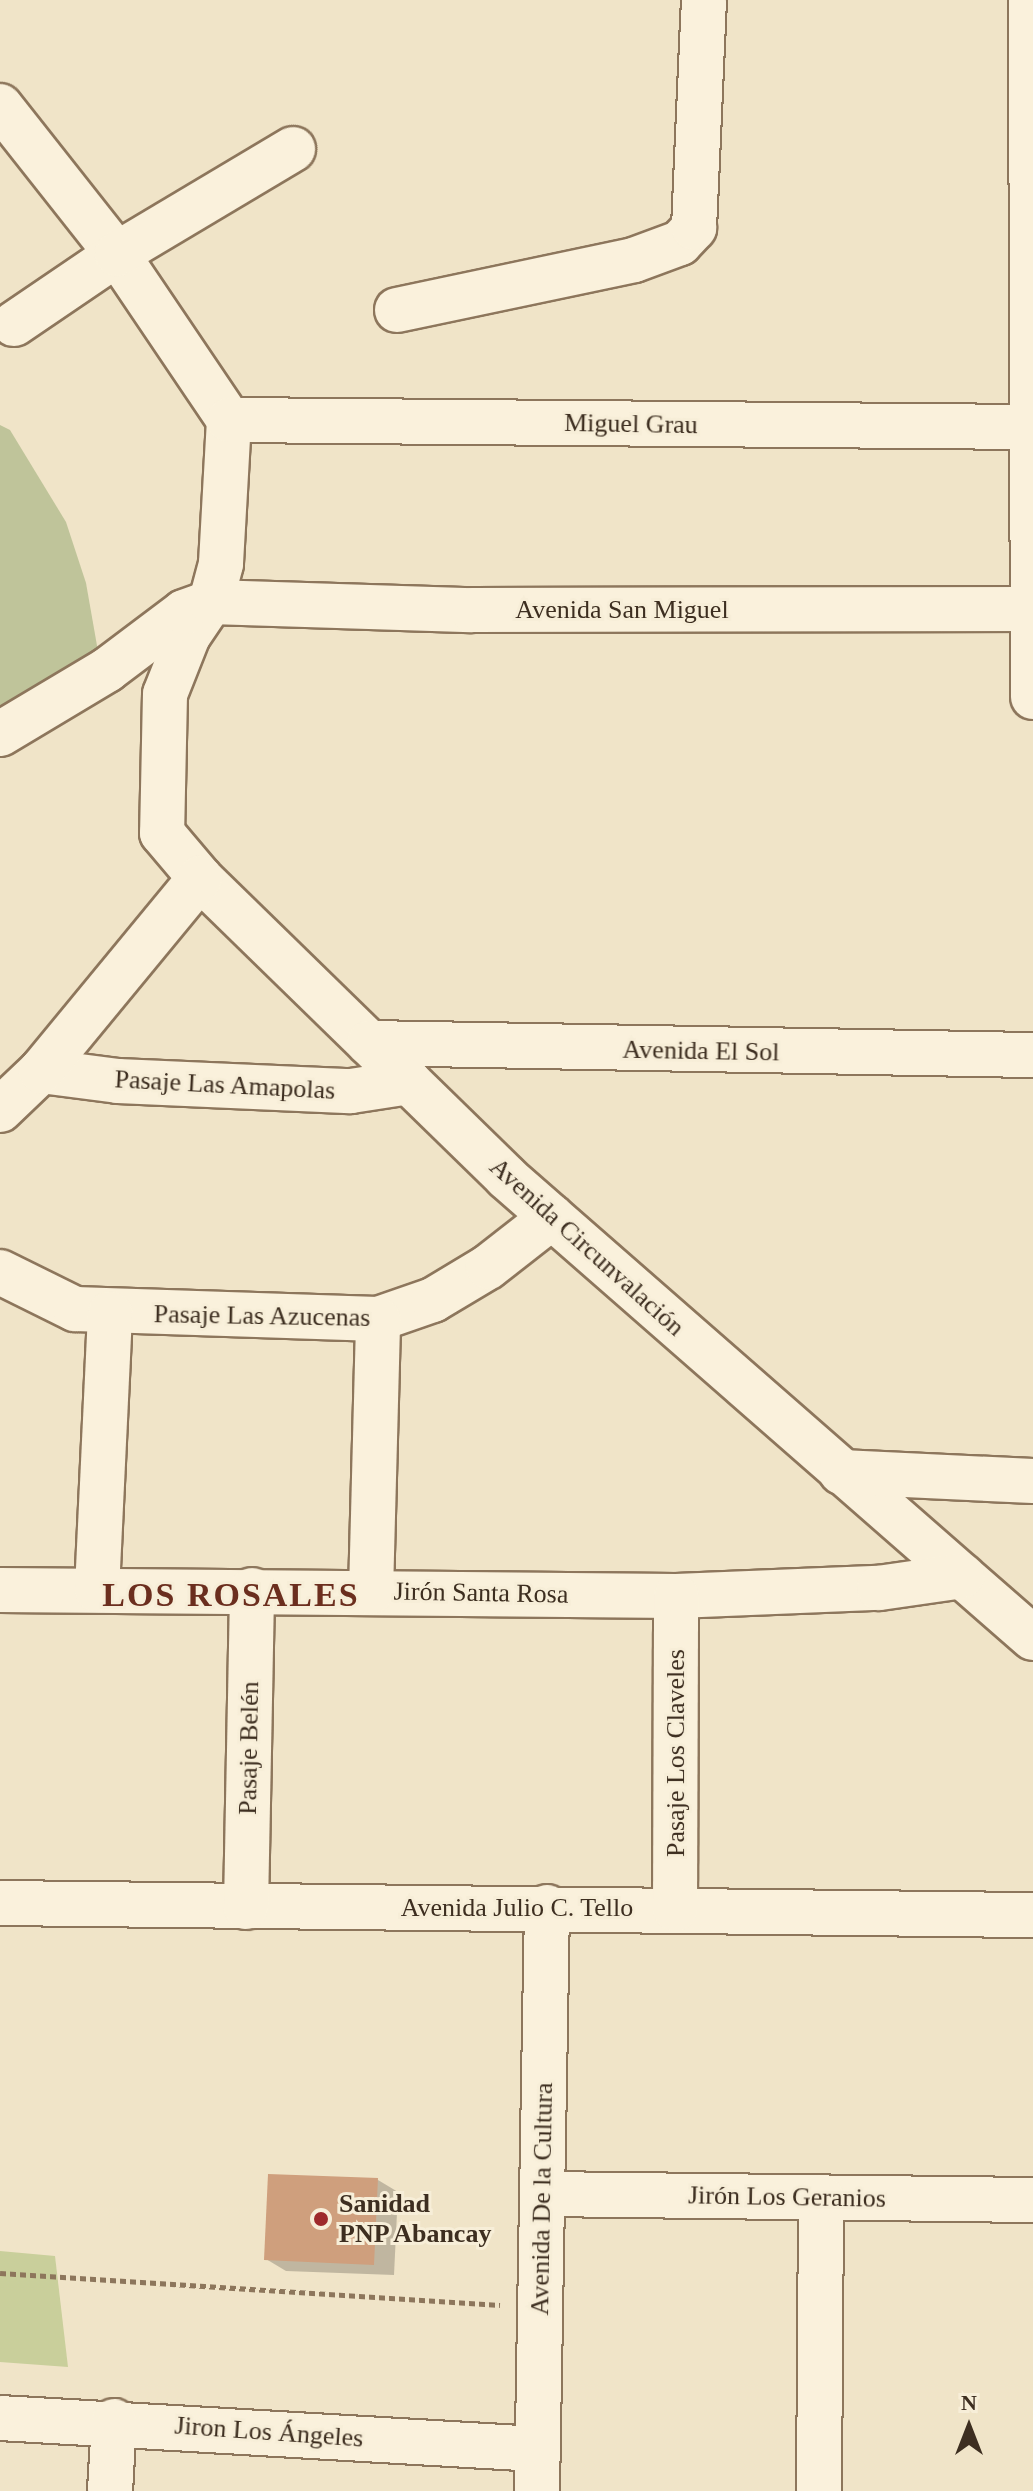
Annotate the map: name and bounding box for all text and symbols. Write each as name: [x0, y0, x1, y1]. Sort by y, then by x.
street label: Miguel Grau: [564, 407, 698, 441]
street label: Avenida San Miguel: [515, 594, 729, 626]
street label: Avenida El Sol: [622, 1034, 780, 1068]
street label: Pasaje Las Amapolas: [113, 1064, 337, 1106]
street label: Avenida Circunvalación: [483, 1151, 691, 1343]
street label: Pasaje Las Azucenas: [153, 1298, 371, 1334]
district label: LOS ROSALES: [102, 1575, 360, 1615]
street label: Jirón Santa Rosa: [393, 1576, 569, 1610]
street label: Pasaje Los Claveles: [660, 1649, 692, 1857]
street label: Pasaje Belén: [232, 1681, 266, 1815]
street label: Avenida Julio C. Tello: [400, 1892, 634, 1924]
street label: Avenida De la Cultura: [524, 2082, 560, 2316]
street label: Jirón Los Geranios: [688, 2180, 886, 2214]
place label: Sanidad PNP Abancay: [339, 2188, 494, 2250]
marker: Sanidad PNP Abancay: [310, 2208, 332, 2230]
north arrow: [929, 2387, 1009, 2467]
text: N: [961, 2390, 977, 2415]
street label: Jiron Los Ángeles: [174, 2410, 364, 2454]

